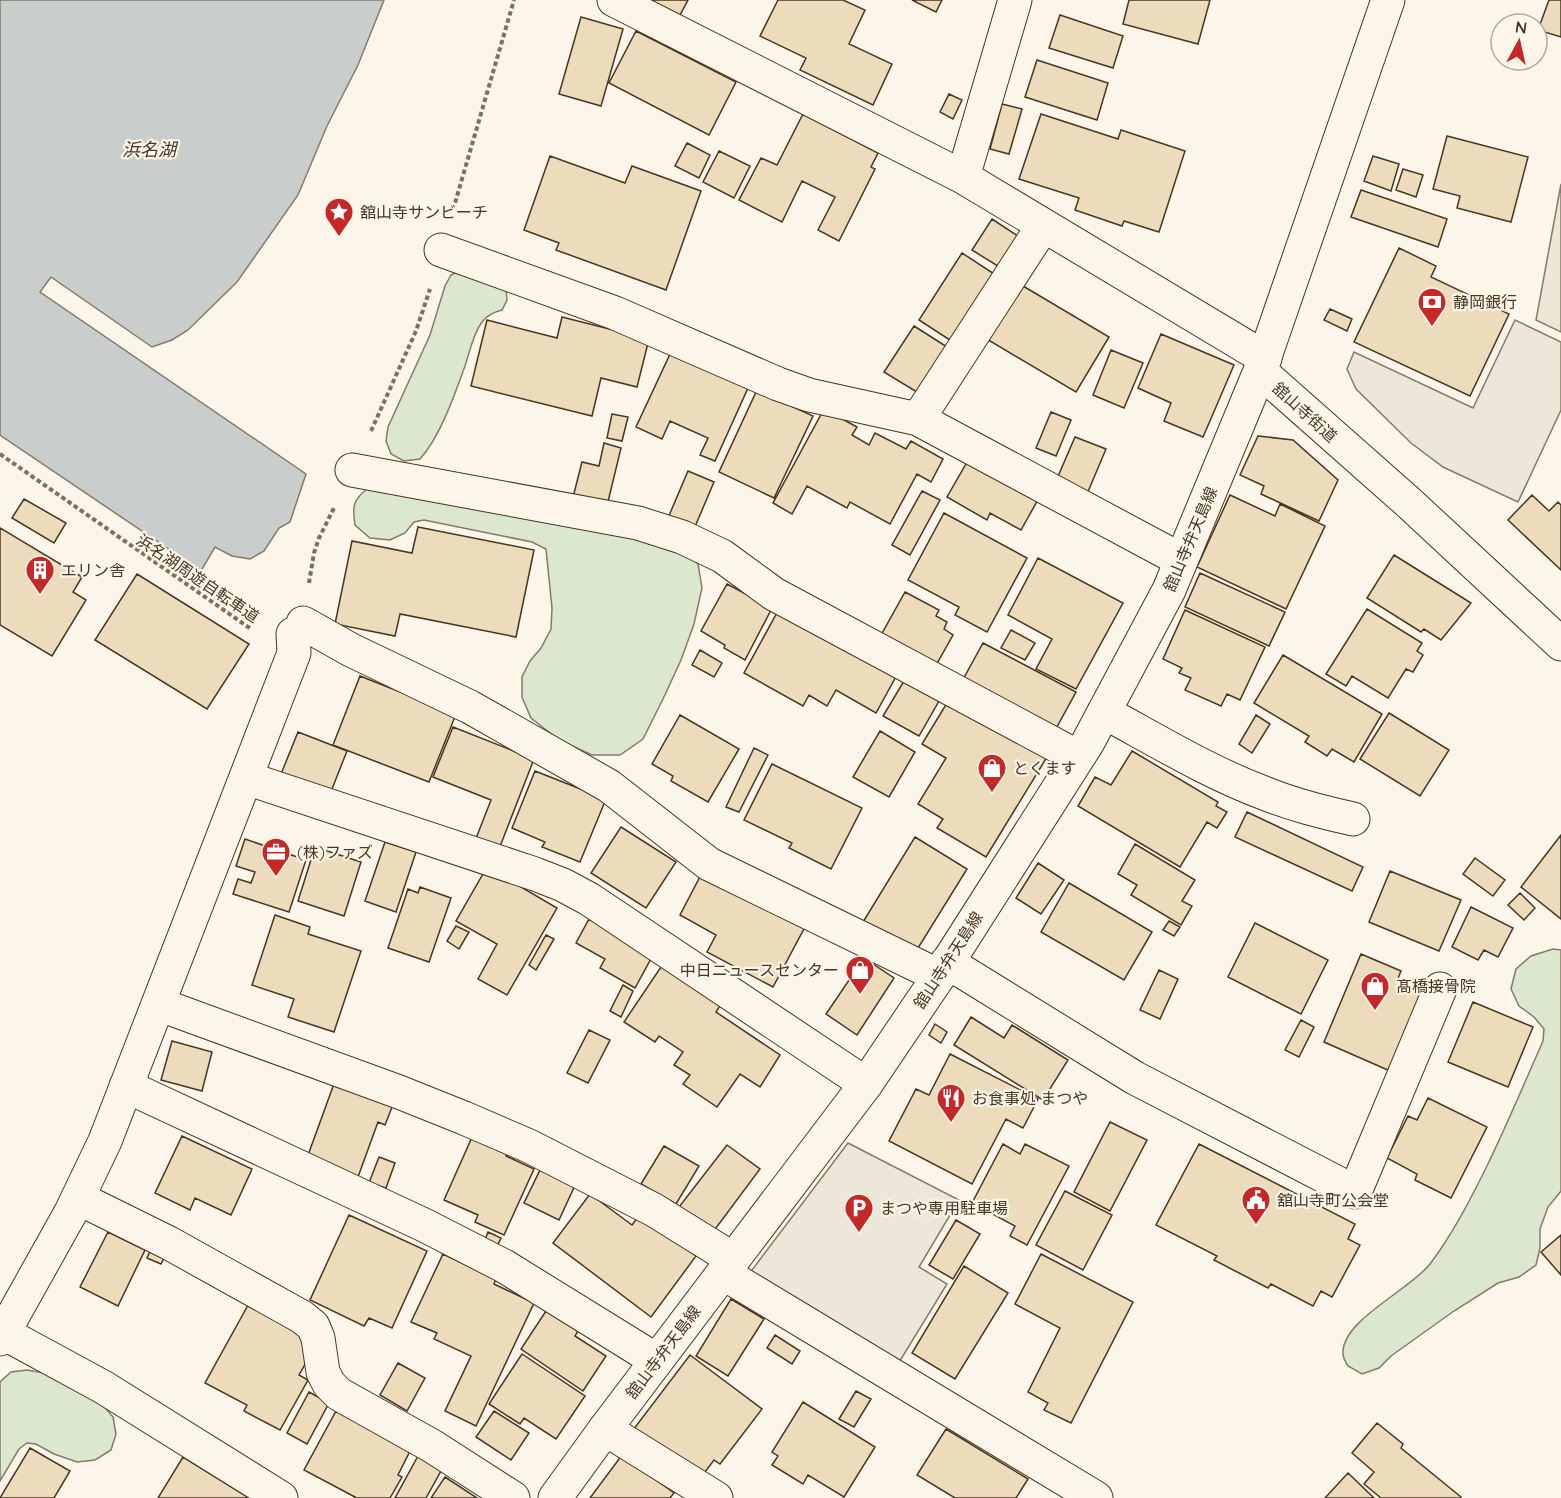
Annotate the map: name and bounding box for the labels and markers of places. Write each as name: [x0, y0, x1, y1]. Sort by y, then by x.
place icon: 舘山寺サンビーチ: [323, 196, 355, 238]
place label: 舘山寺サンビーチ: [360, 202, 488, 222]
bank icon: 静岡銀行: [1416, 286, 1448, 328]
place label: 静岡銀行: [1453, 292, 1517, 312]
building icon: エリン舎: [24, 554, 56, 596]
place label: エリン舎: [61, 560, 125, 580]
shop icon: とくます: [976, 752, 1008, 794]
place label: とくます: [1013, 758, 1077, 778]
office icon: (株)ファズ: [260, 836, 292, 878]
place label: (株)ファズ: [297, 842, 373, 862]
shop icon: 中日ニュースセンター: [844, 954, 876, 996]
place label: 中日ニュースセンター: [680, 960, 839, 980]
shop icon: 髙橋接骨院: [1359, 970, 1391, 1012]
place label: 髙橋接骨院: [1396, 976, 1476, 996]
restaurant icon: お食事処 まつや: [935, 1082, 967, 1124]
place label: お食事処 まつや: [972, 1088, 1088, 1108]
public building icon: 舘山寺町公会堂: [1240, 1184, 1272, 1226]
place label: 舘山寺町公会堂: [1277, 1190, 1389, 1210]
parking icon: まつや専用駐車場: [843, 1192, 875, 1234]
place label: まつや専用駐車場: [880, 1198, 1008, 1218]

